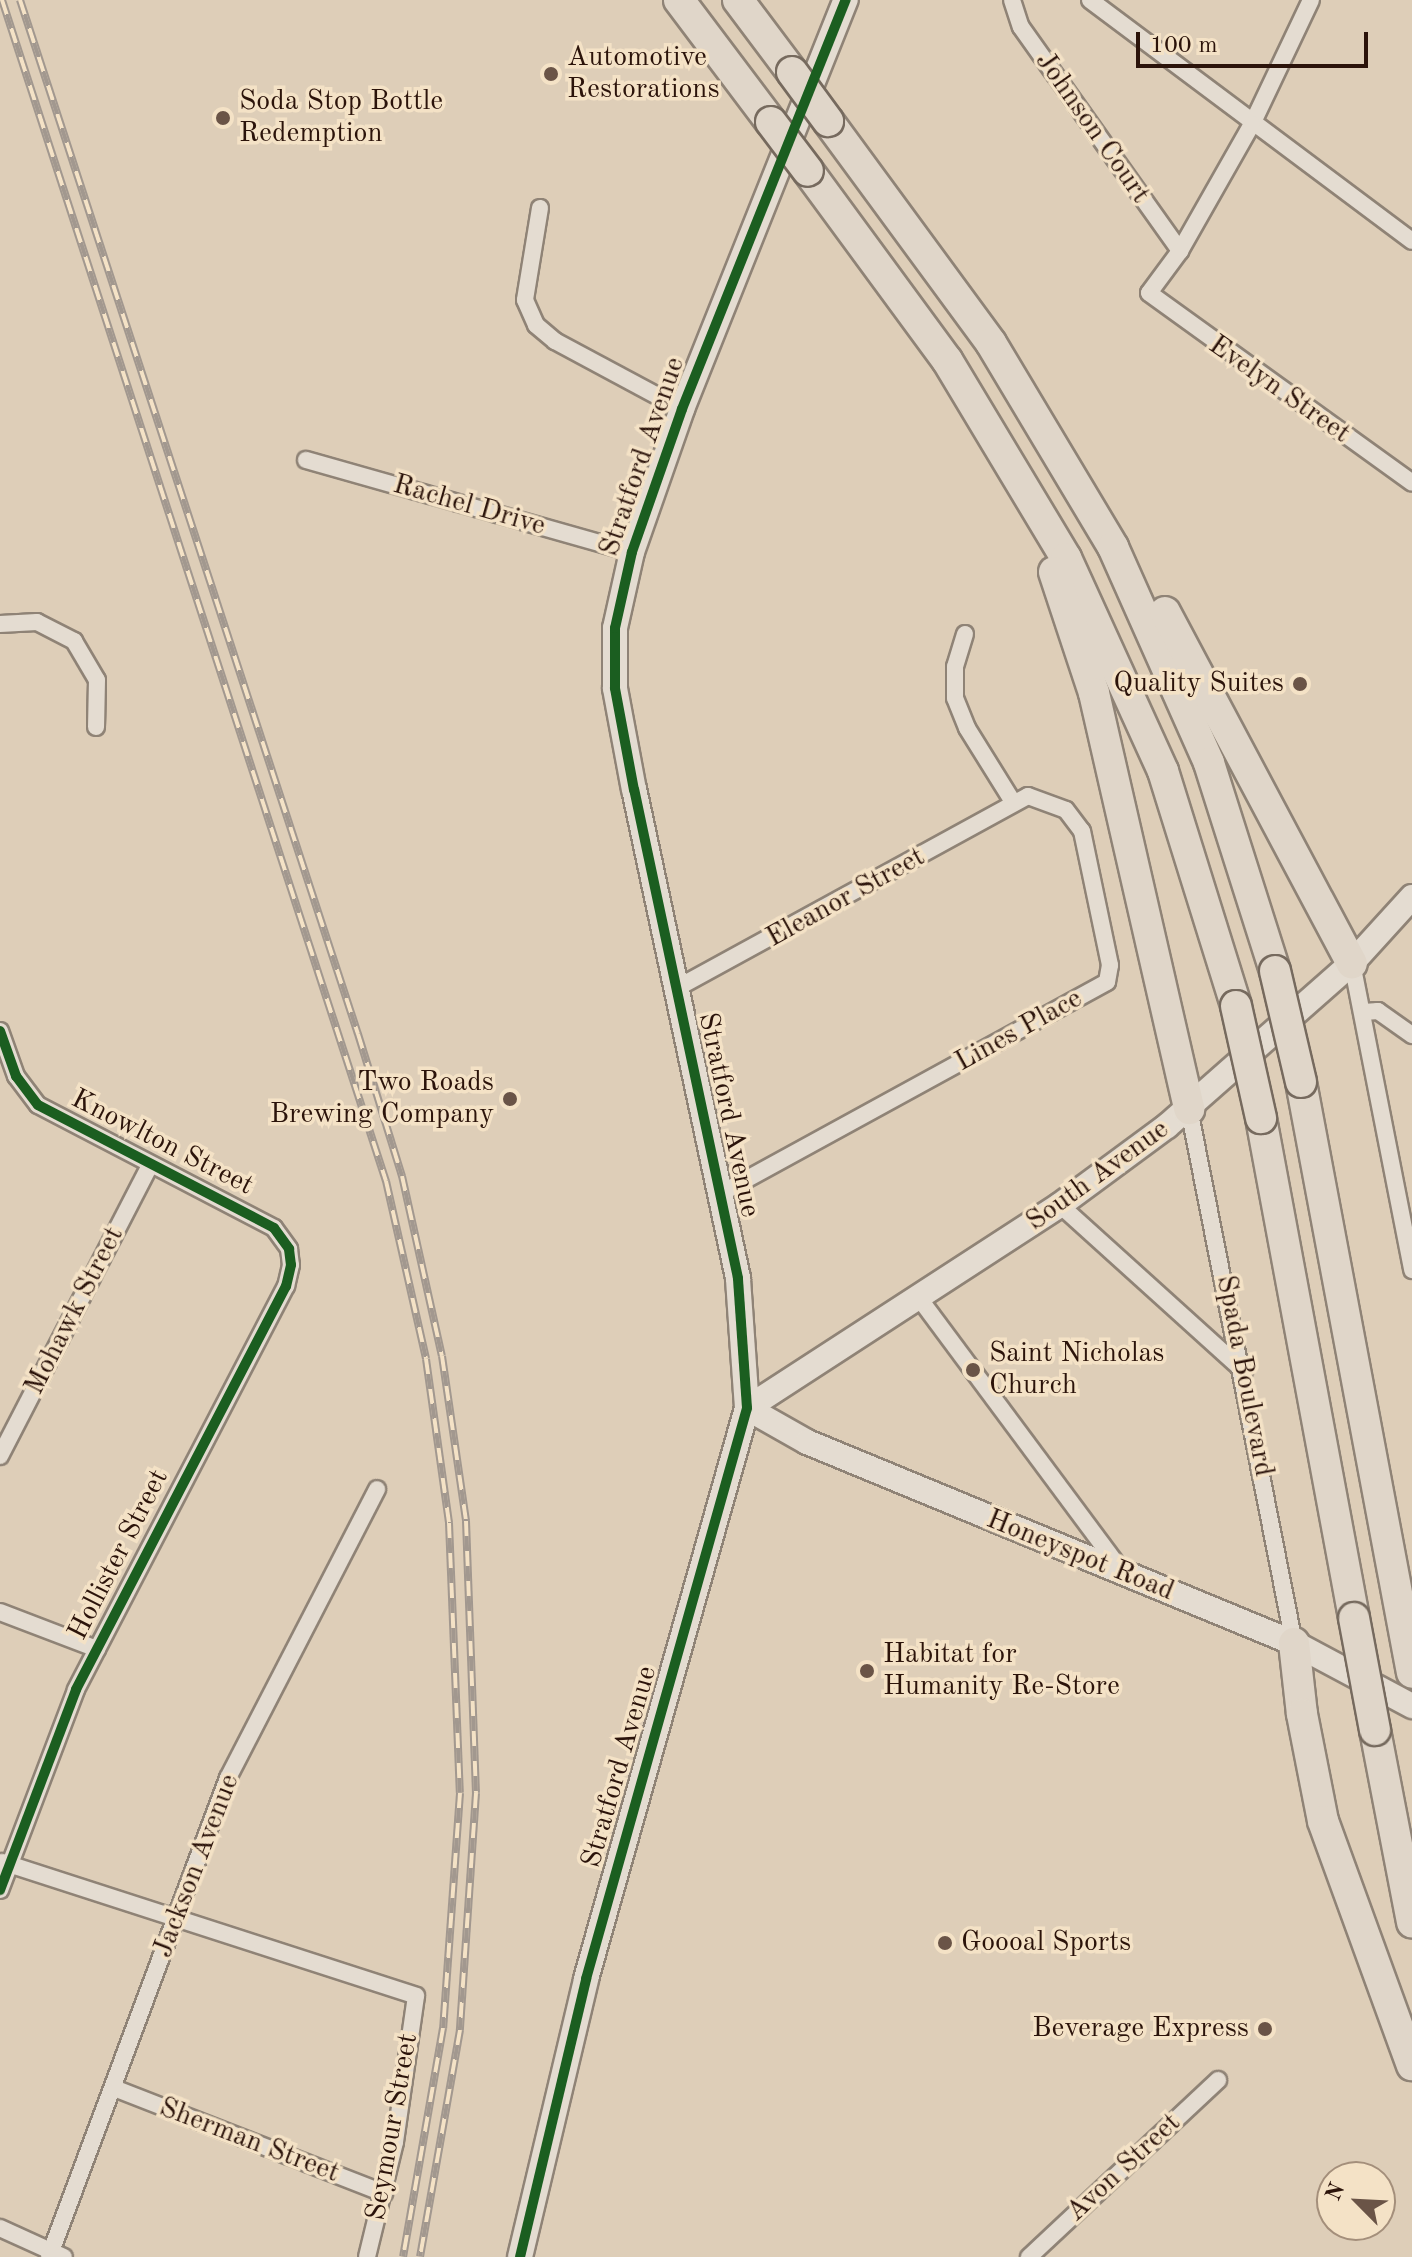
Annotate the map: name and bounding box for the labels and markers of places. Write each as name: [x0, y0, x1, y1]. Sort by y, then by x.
place label: Automotive Restorations: [567, 41, 720, 107]
marker: Automotive Restorations: [542, 65, 560, 83]
place label: Soda Stop Bottle Redemption: [239, 85, 443, 151]
marker: Soda Stop Bottle Redemption: [214, 109, 232, 127]
place label: Quality Suites: [1113, 667, 1284, 701]
marker: Quality Suites: [1291, 675, 1309, 693]
place label: Two Roads Brewing Company: [270, 1066, 494, 1132]
marker: Two Roads Brewing Company: [501, 1090, 519, 1108]
place label: Saint Nicholas Church: [989, 1337, 1165, 1403]
marker: Saint Nicholas Church: [964, 1361, 982, 1379]
place label: Habitat for Humanity Re-Store: [883, 1638, 1120, 1704]
marker: Habitat for Humanity Re-Store: [858, 1662, 876, 1680]
place label: Goooal Sports: [961, 1926, 1131, 1960]
marker: Goooal Sports: [936, 1934, 954, 1952]
place label: Beverage Express: [1032, 2012, 1249, 2046]
marker: Beverage Express: [1256, 2020, 1274, 2038]

